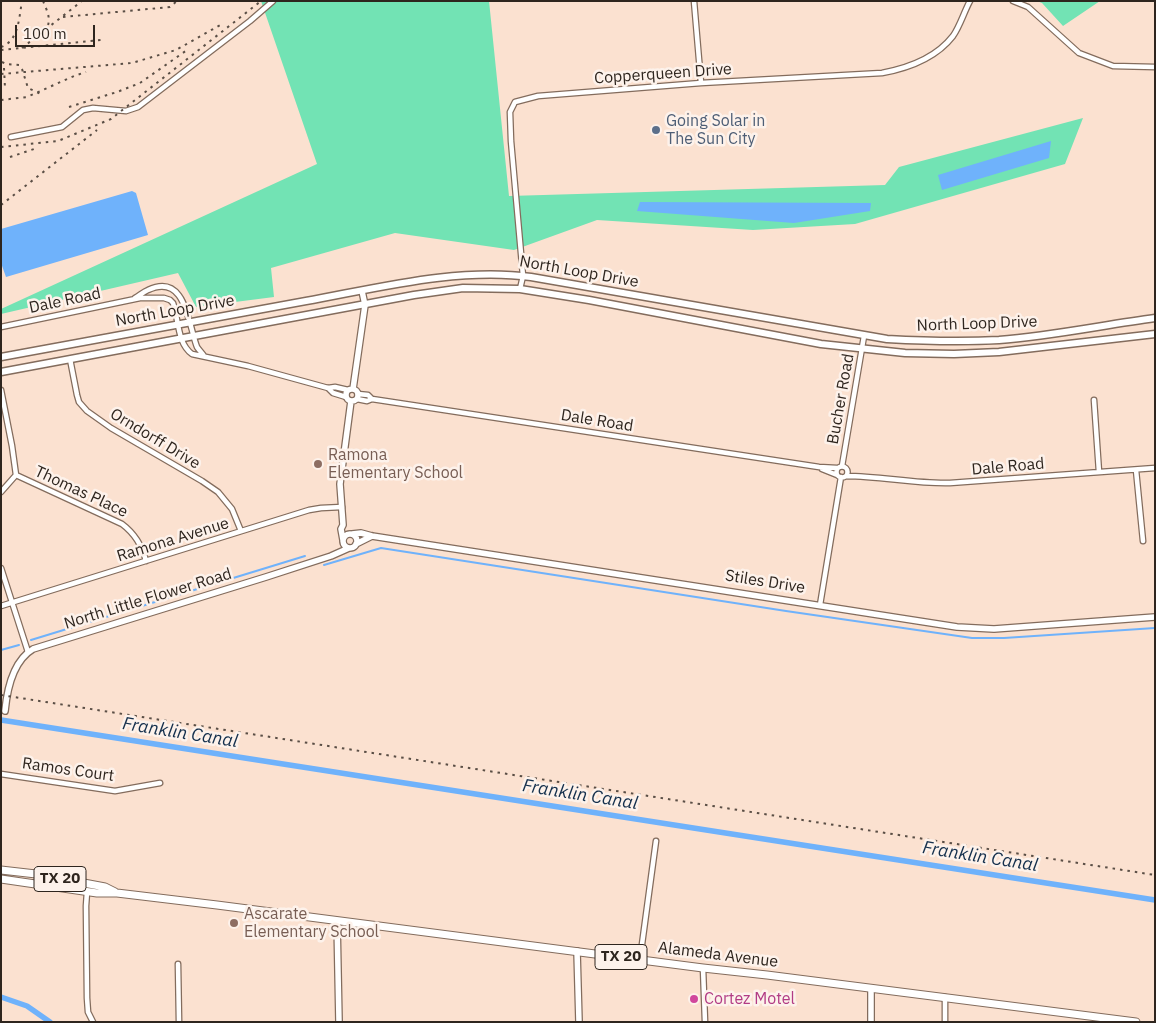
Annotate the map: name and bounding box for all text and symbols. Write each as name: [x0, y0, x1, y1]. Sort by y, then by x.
scale bar: [18, 15, 98, 47]
text: 100 m: [23, 24, 67, 43]
street label: Copperqueen Drive: [594, 60, 732, 88]
place label: Going Solar in The Sun City: [666, 111, 765, 149]
marker: Going Solar in The Sun City: [650, 124, 662, 136]
street label: North Loop Drive: [518, 252, 640, 292]
street label: Dale Road: [27, 284, 103, 318]
street label: North Loop Drive: [114, 291, 236, 331]
street label: North Loop Drive: [916, 312, 1038, 336]
street label: Bucher Road: [824, 352, 858, 446]
street label: Orndorff Drive: [106, 405, 204, 473]
street label: Dale Road: [559, 406, 635, 436]
place label: Ramona Elementary School: [328, 445, 463, 483]
street label: Dale Road: [971, 454, 1045, 480]
marker: Ramona Elementary School: [312, 458, 324, 470]
street label: Thomas Place: [31, 462, 131, 522]
street label: Ramona Avenue: [115, 514, 231, 566]
street label: North Little Flower Road: [62, 564, 234, 634]
street label: Stiles Drive: [724, 566, 806, 598]
water label: Franklin Canal: [121, 713, 239, 753]
street label: Ramos Court: [21, 754, 115, 786]
water label: Franklin Canal: [521, 775, 639, 815]
water label: Franklin Canal: [921, 837, 1039, 877]
road number: TX 20: [34, 866, 86, 892]
place label: Ascarate Elementary School: [244, 904, 379, 942]
marker: Ascarate Elementary School: [228, 917, 240, 929]
street label: Alameda Avenue: [657, 938, 779, 972]
road number: TX 20: [595, 944, 647, 970]
place label: Cortez Motel: [704, 989, 795, 1009]
marker: Cortez Motel: [688, 993, 700, 1005]

